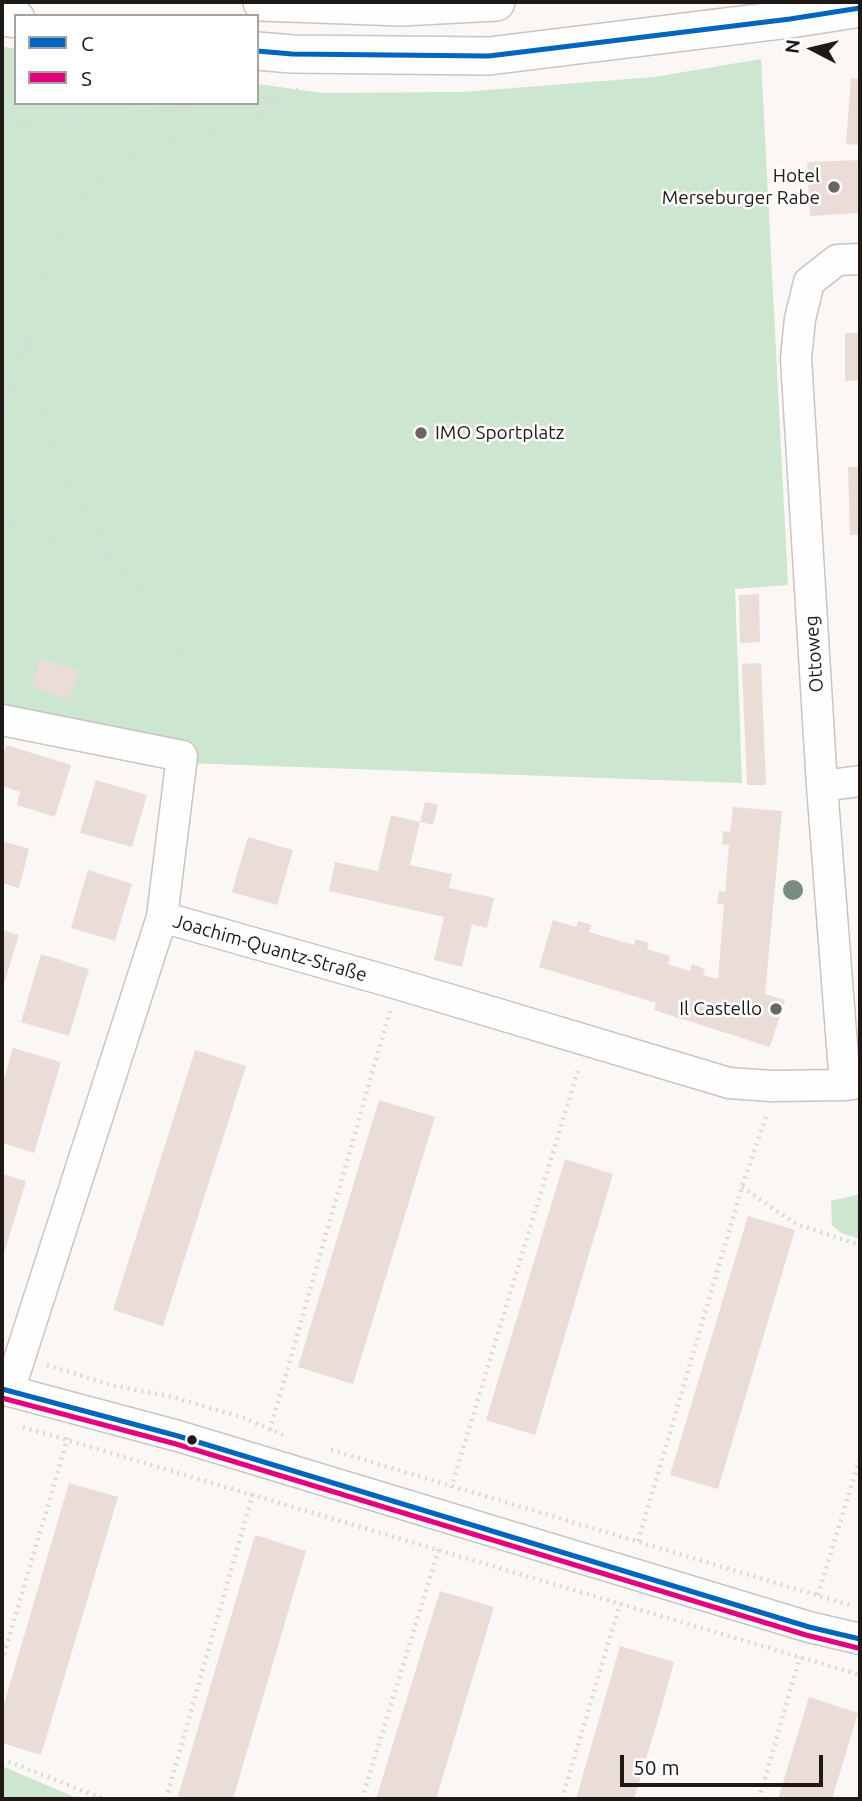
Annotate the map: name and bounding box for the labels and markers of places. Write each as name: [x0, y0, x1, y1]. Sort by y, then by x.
place label: Hotel Merseburger Rabe: [662, 165, 820, 209]
marker: Hotel Merseburger Rabe: [826, 179, 842, 195]
place label: IMO Sportplatz: [435, 422, 564, 444]
marker: IMO Sportplatz: [413, 425, 429, 441]
place label: Il Castello: [679, 998, 762, 1020]
marker: Il Castello: [768, 1001, 784, 1017]
unlabelled marker: [185, 1433, 199, 1447]

